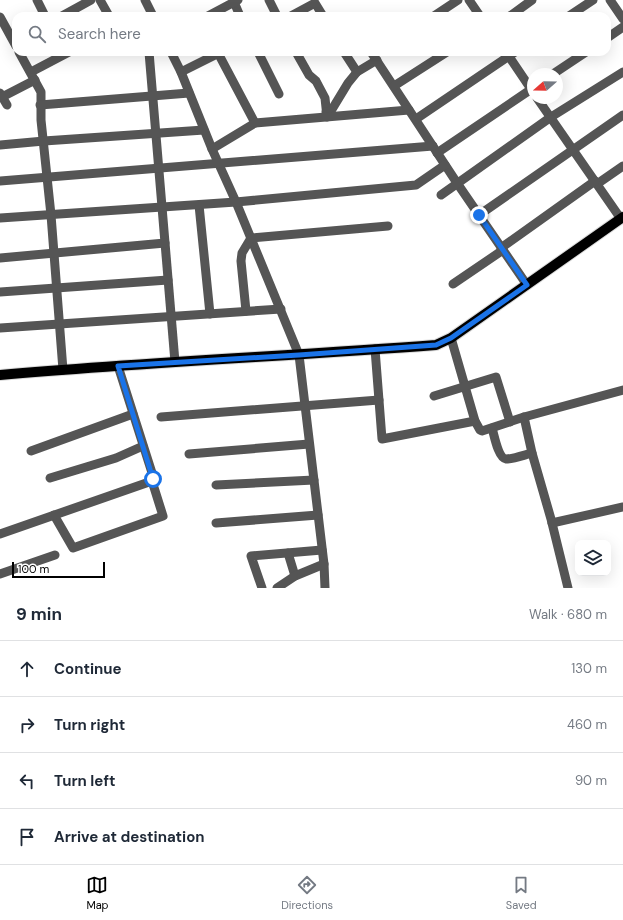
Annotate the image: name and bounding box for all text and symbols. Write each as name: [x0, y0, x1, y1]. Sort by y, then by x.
search box: [12, 12, 611, 56]
icon: search: [26, 23, 48, 45]
text: Search here: [58, 24, 141, 44]
north arrow: [527, 68, 563, 104]
route end: [470, 206, 488, 224]
route start: [144, 470, 162, 488]
map controls: [575, 540, 611, 576]
button: layers: [575, 540, 611, 576]
scale bar: [12, 560, 105, 579]
text: 100 m: [18, 562, 49, 576]
text: 9 min: [16, 603, 62, 625]
text: Walk · 680 m: [529, 606, 607, 623]
icon: ahead: [16, 658, 38, 680]
text: Continue: [54, 659, 122, 679]
text: 130 m: [571, 660, 607, 677]
icon: right: [16, 714, 38, 736]
text: Turn right: [54, 715, 125, 735]
text: 460 m: [567, 716, 607, 733]
icon: left: [16, 770, 38, 792]
text: Turn left: [54, 771, 115, 791]
text: 90 m: [575, 772, 607, 789]
icon: arrive: [16, 826, 38, 848]
text: Arrive at destination: [54, 827, 205, 847]
tab: Map: [86, 874, 109, 912]
tab: Directions: [281, 874, 333, 912]
tab: Saved: [506, 874, 537, 912]

